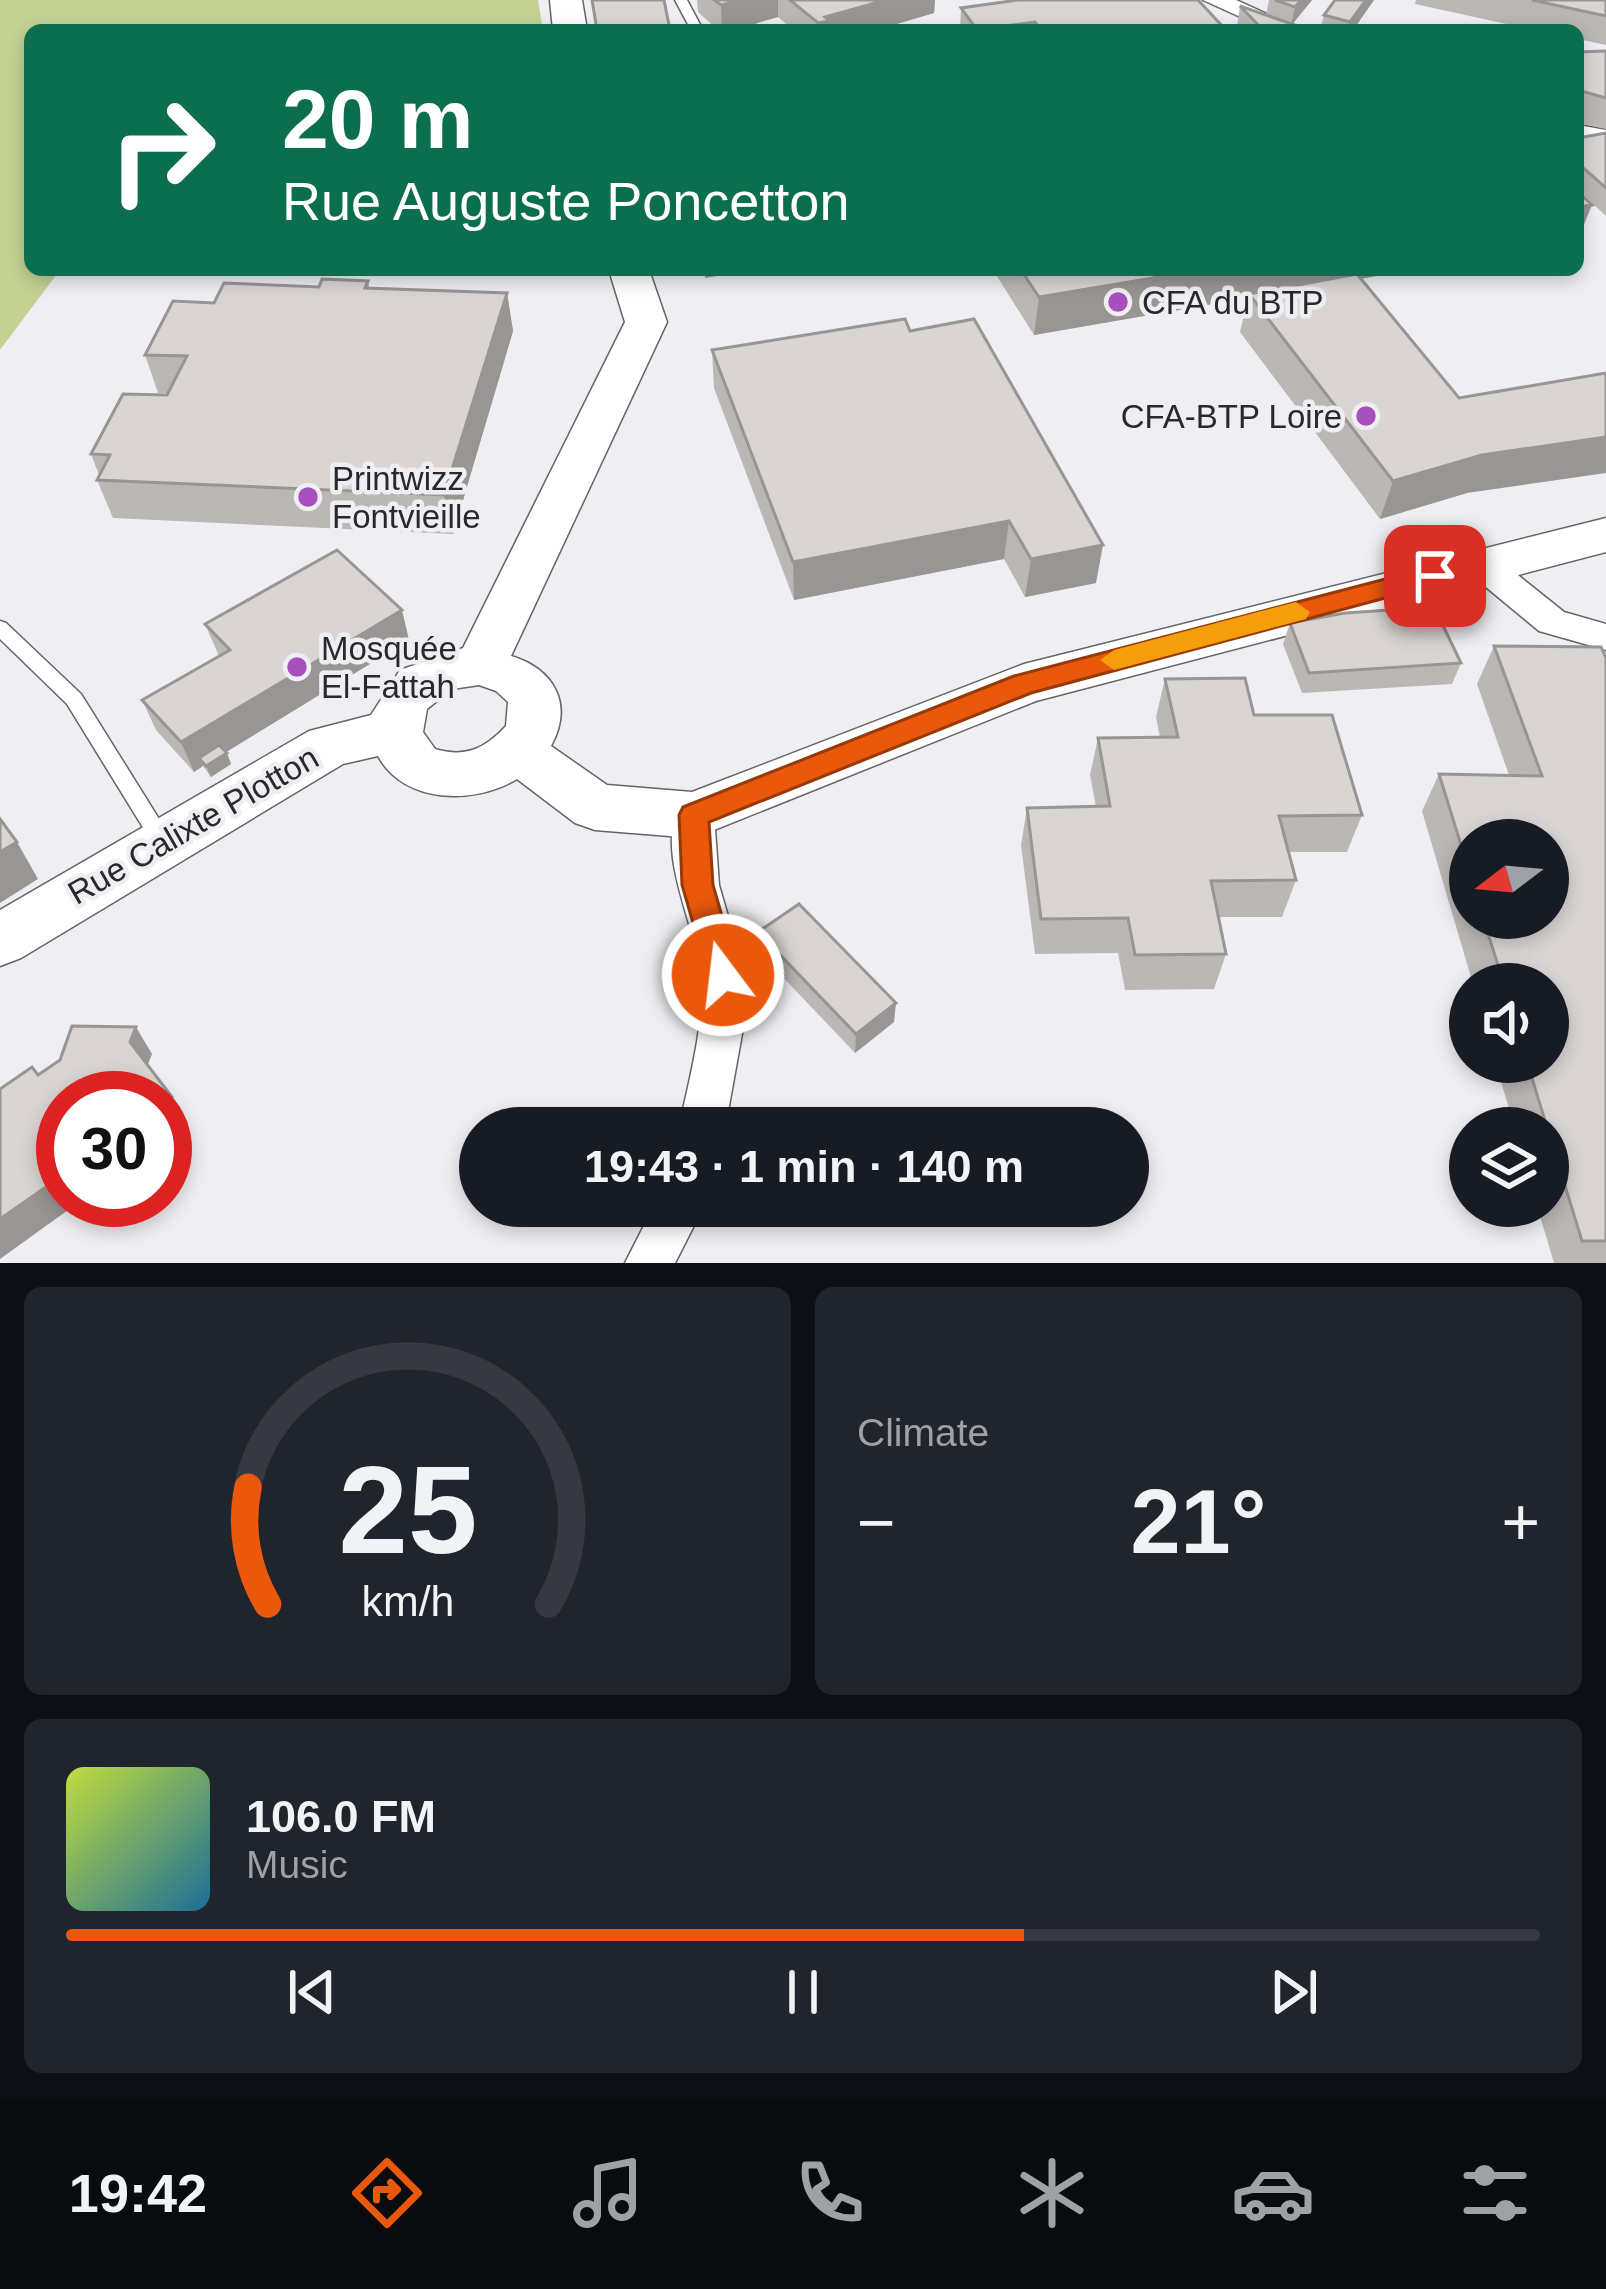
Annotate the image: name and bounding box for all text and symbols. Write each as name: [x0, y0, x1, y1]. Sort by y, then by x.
icon: right: [84, 72, 240, 228]
text: 20 m: [282, 72, 473, 166]
text: Rue Auguste Poncetton: [282, 171, 849, 231]
place label: CFA du BTP: [1142, 284, 1324, 321]
marker: CFA du BTP: [1105, 289, 1131, 315]
place label: CFA-BTP Loire: [1121, 398, 1342, 435]
marker: CFA-BTP Loire: [1353, 403, 1379, 429]
place label: Printwizz Fontvieille: [332, 460, 481, 535]
marker: Printwizz Fontvieille: [295, 484, 321, 510]
pin: [1384, 525, 1486, 627]
icon: arrive: [1402, 543, 1468, 609]
place label: Mosquée El-Fattah: [321, 630, 457, 705]
marker: Mosquée El-Fattah: [284, 654, 310, 680]
street label: Rue Calixte Plotton: [61, 738, 325, 912]
north arrow: [1449, 819, 1569, 939]
map controls: [1449, 819, 1569, 1227]
position arrow: [660, 912, 786, 1038]
button: sound: [1449, 963, 1569, 1083]
speed limit sign: 30: [36, 1071, 192, 1227]
button: layers: [1449, 1107, 1569, 1227]
text: 19:43 · 1 min · 140 m: [584, 1141, 1024, 1192]
text: Climate: [857, 1411, 989, 1454]
text: 25: [338, 1440, 477, 1579]
text: 21°: [1130, 1472, 1267, 1572]
text: −: [857, 1485, 896, 1559]
text: +: [1501, 1485, 1540, 1559]
text: km/h: [361, 1577, 454, 1625]
text: 106.0 FM: [246, 1791, 436, 1842]
text: Music: [246, 1843, 348, 1886]
icon: previous: [279, 1959, 345, 2025]
icon: pause: [770, 1959, 836, 2025]
icon: next: [1261, 1959, 1327, 2025]
icon: directions: [345, 2151, 429, 2235]
icon: music: [566, 2151, 650, 2235]
icon: phone: [788, 2151, 872, 2235]
icon: climate: [1010, 2151, 1094, 2235]
icon: car: [1231, 2151, 1315, 2235]
icon: filters: [1453, 2151, 1537, 2235]
text: 19:42: [69, 2163, 207, 2223]

